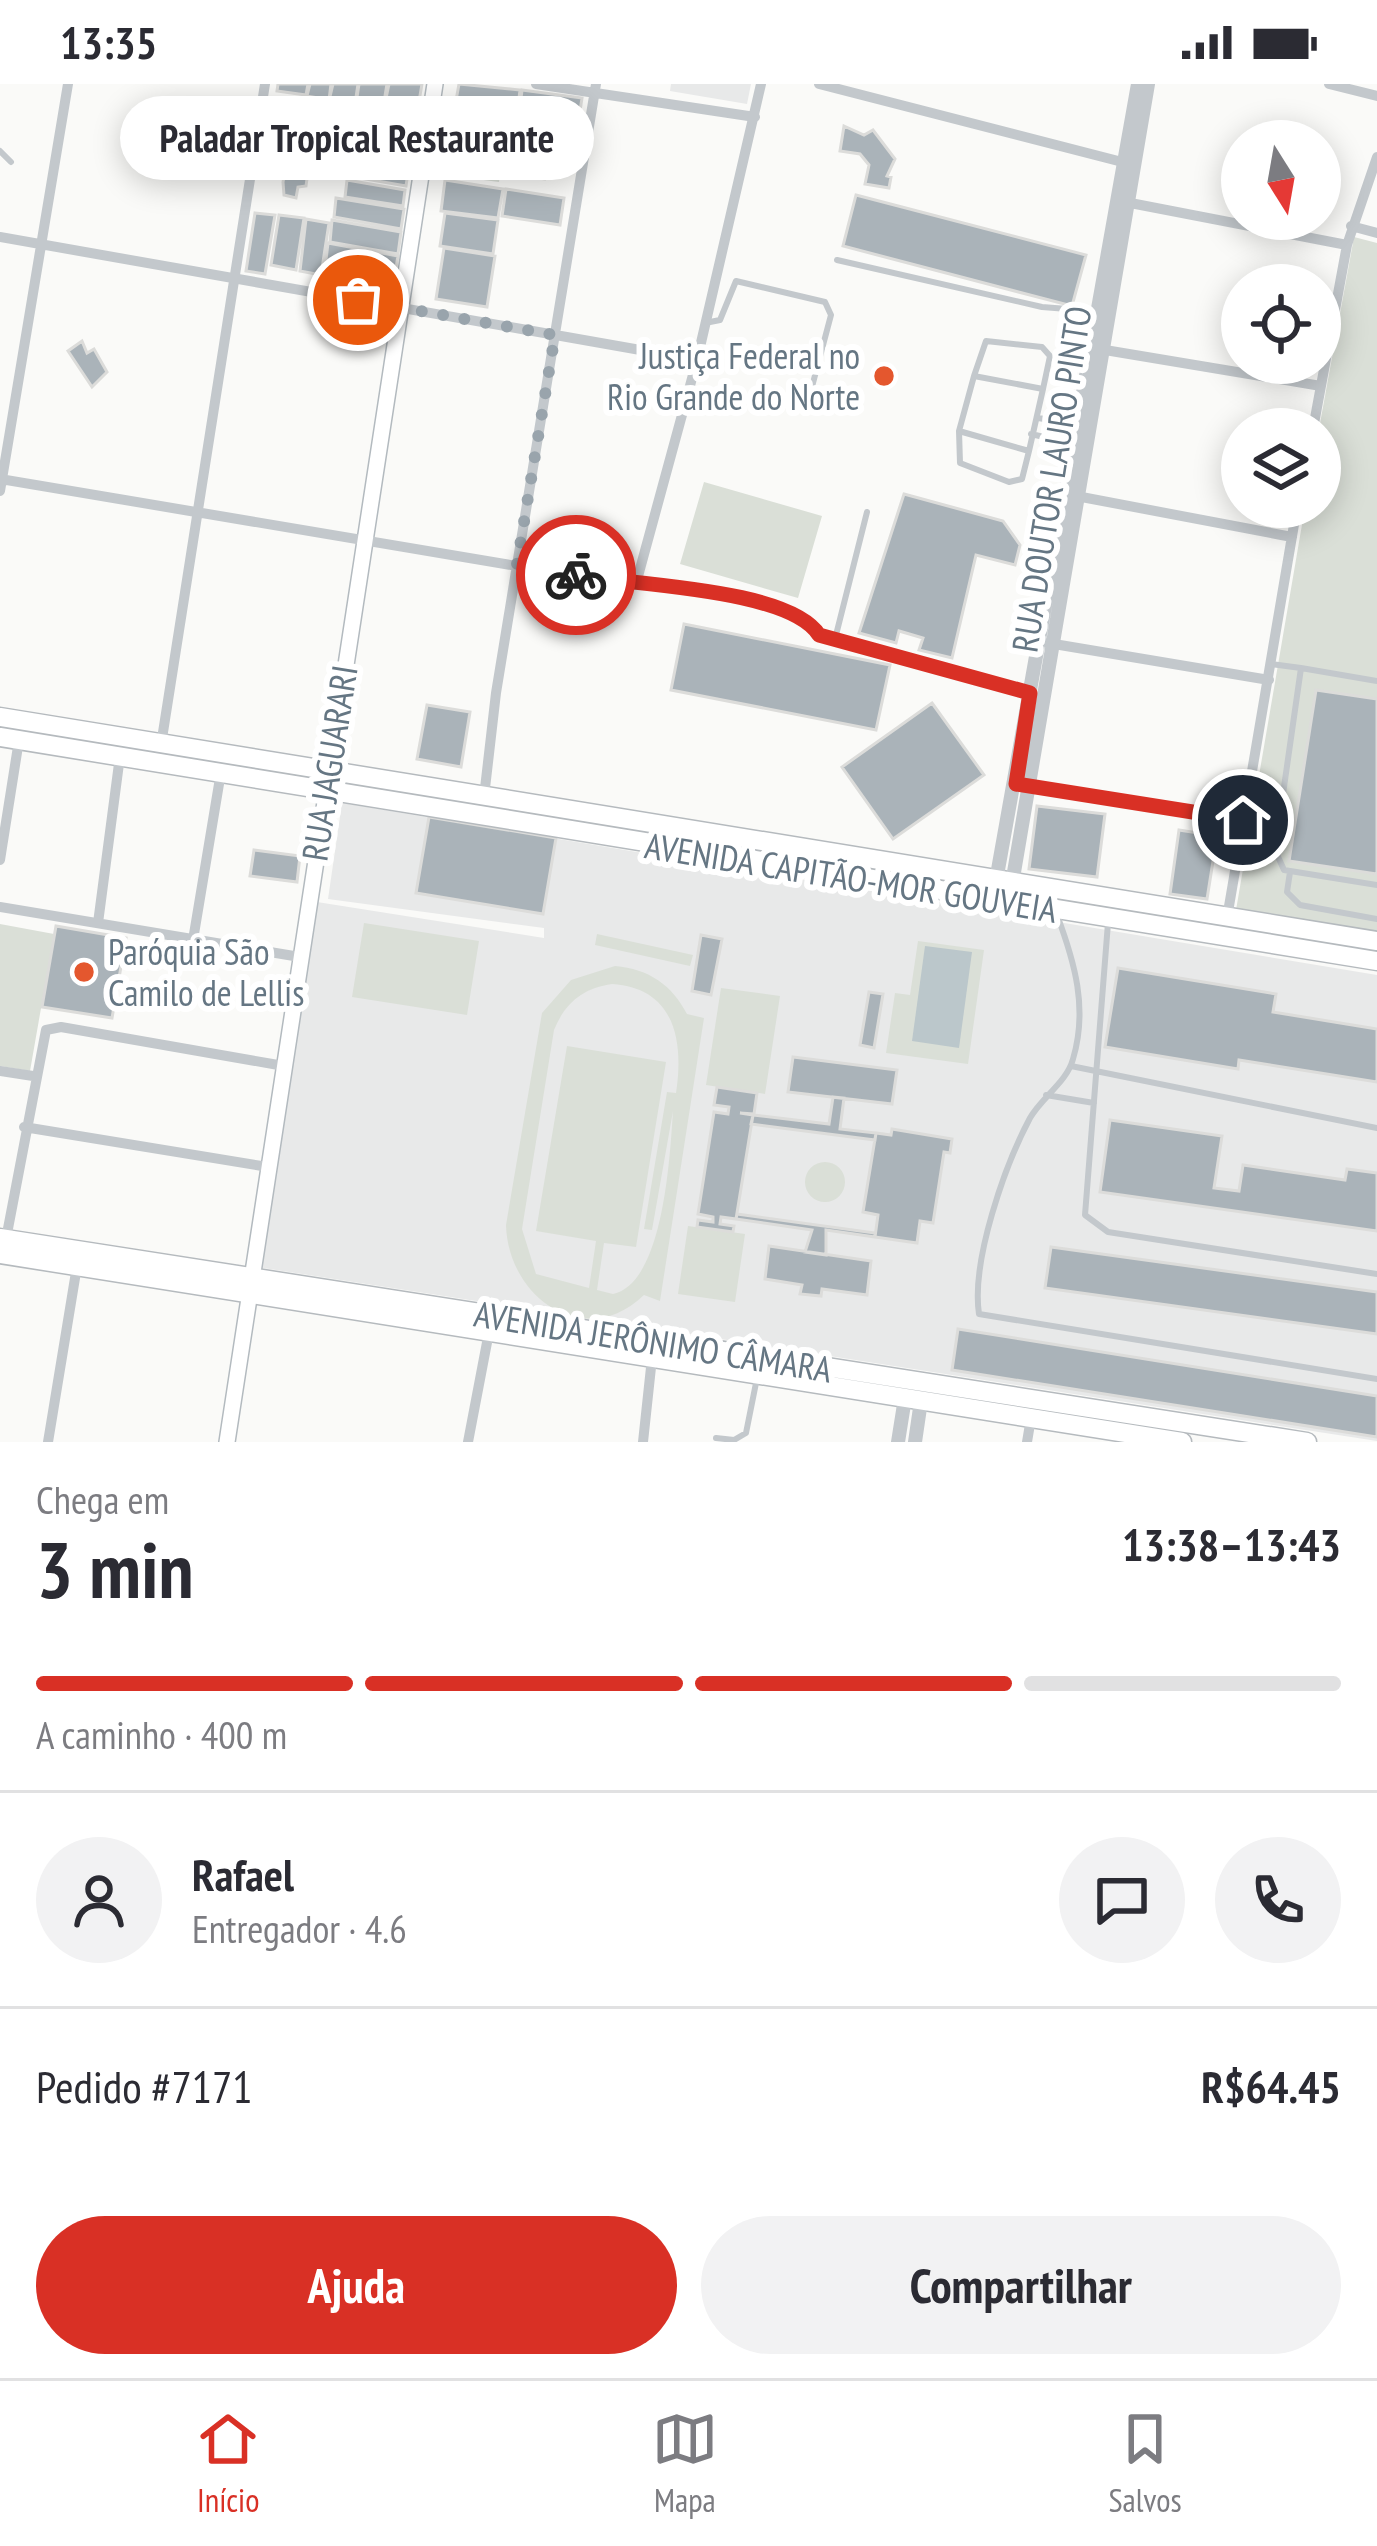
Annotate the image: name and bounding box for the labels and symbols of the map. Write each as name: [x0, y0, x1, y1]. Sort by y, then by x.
callout: Paladar Tropical Restaurante: [121, 96, 595, 180]
north arrow: [1221, 120, 1341, 240]
pin: [307, 249, 409, 351]
street label: RUA DOUTOR LAURO PINTO: [1000, 303, 1102, 655]
place label: Justiça Federal no Rio Grande do Norte: [607, 332, 860, 420]
marker: Justiça Federal no Rio Grande do Norte: [871, 363, 897, 389]
courier: [516, 515, 636, 635]
street label: RUA JAGUARARI: [290, 662, 368, 864]
pin: [1192, 769, 1294, 871]
street label: AVENIDA CAPITÃO-MOR GOUVEIA: [642, 821, 1060, 933]
place label: Paróquia São Camilo de Lellis: [108, 928, 304, 1016]
marker: Paróquia São Camilo de Lellis: [71, 959, 97, 985]
street label: AVENIDA JERÔNIMO CÂMARA: [471, 1290, 835, 1392]

